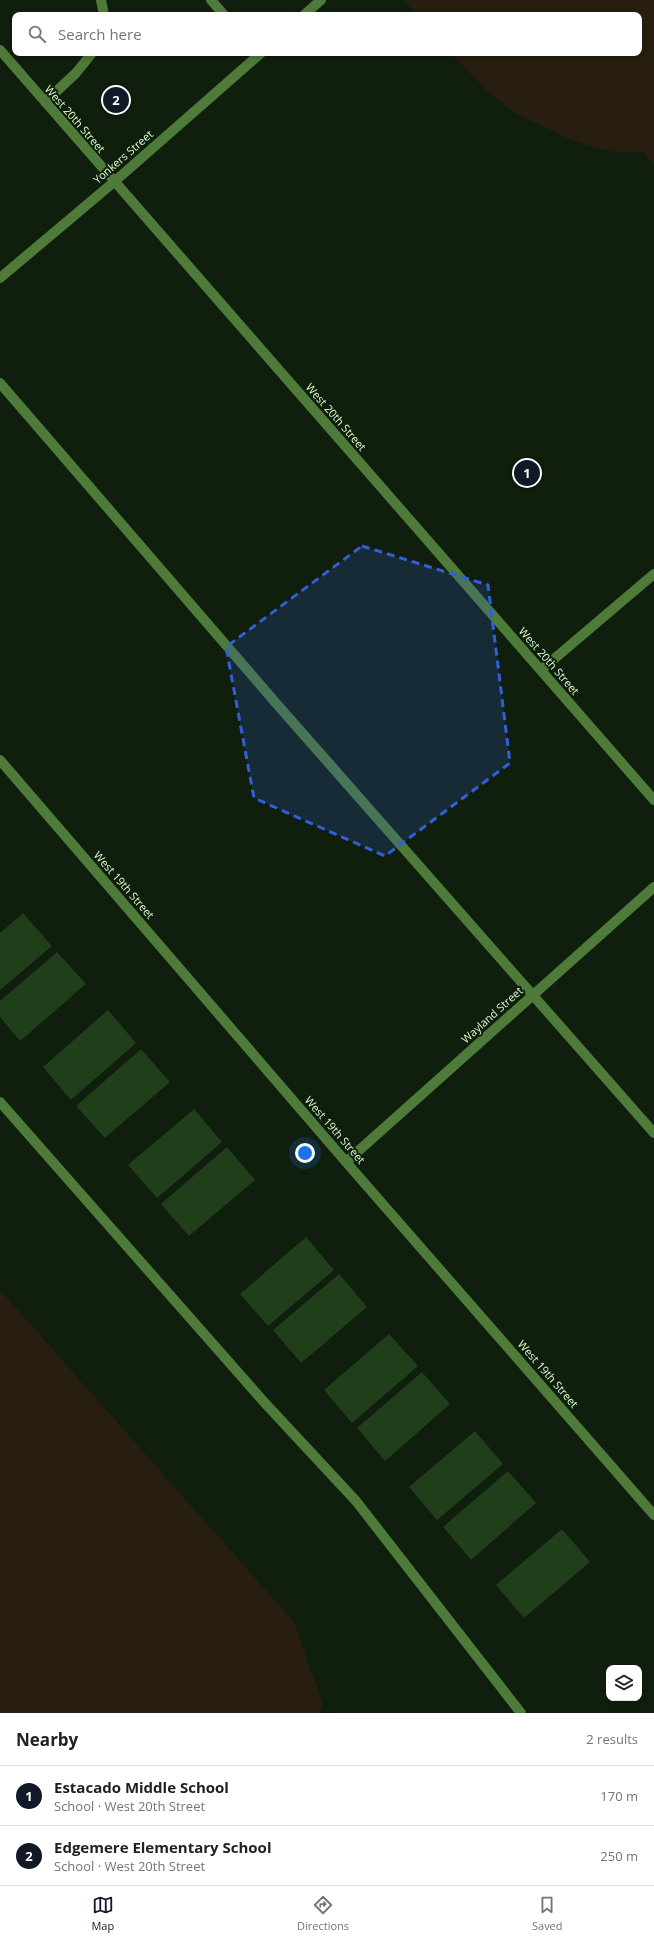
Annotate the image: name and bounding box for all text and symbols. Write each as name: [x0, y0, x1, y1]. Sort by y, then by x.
search box: [12, 12, 642, 56]
icon: search: [26, 23, 48, 45]
text: Search here: [58, 24, 142, 44]
street label: West 20th Street: [42, 82, 109, 156]
pin: 2: [103, 85, 129, 115]
street label: Yonkers Street: [90, 126, 156, 187]
street label: West 20th Street: [303, 380, 370, 454]
pin: 1: [514, 458, 540, 488]
street label: West 20th Street: [516, 624, 583, 698]
street label: West 19th Street: [91, 848, 158, 922]
street label: Wayland Street: [458, 983, 526, 1046]
street label: West 19th Street: [302, 1093, 369, 1167]
your location: [295, 1143, 315, 1163]
street label: West 19th Street: [515, 1337, 582, 1411]
map controls: [606, 1665, 642, 1701]
button: layers: [606, 1665, 642, 1701]
text: Nearby: [16, 1728, 78, 1751]
text: 2 results: [586, 1730, 638, 1748]
text: Estacado Middle School: [54, 1777, 229, 1797]
text: 1: [25, 1787, 33, 1805]
text: 170 m: [600, 1787, 638, 1805]
text: School · West 20th Street: [54, 1797, 205, 1815]
text: Edgemere Elementary School: [54, 1837, 271, 1857]
text: 2: [25, 1847, 33, 1865]
text: 250 m: [600, 1847, 638, 1865]
text: School · West 20th Street: [54, 1857, 205, 1875]
tab: Map: [91, 1894, 114, 1933]
tab: Directions: [297, 1894, 349, 1933]
tab: Saved: [532, 1894, 563, 1933]

